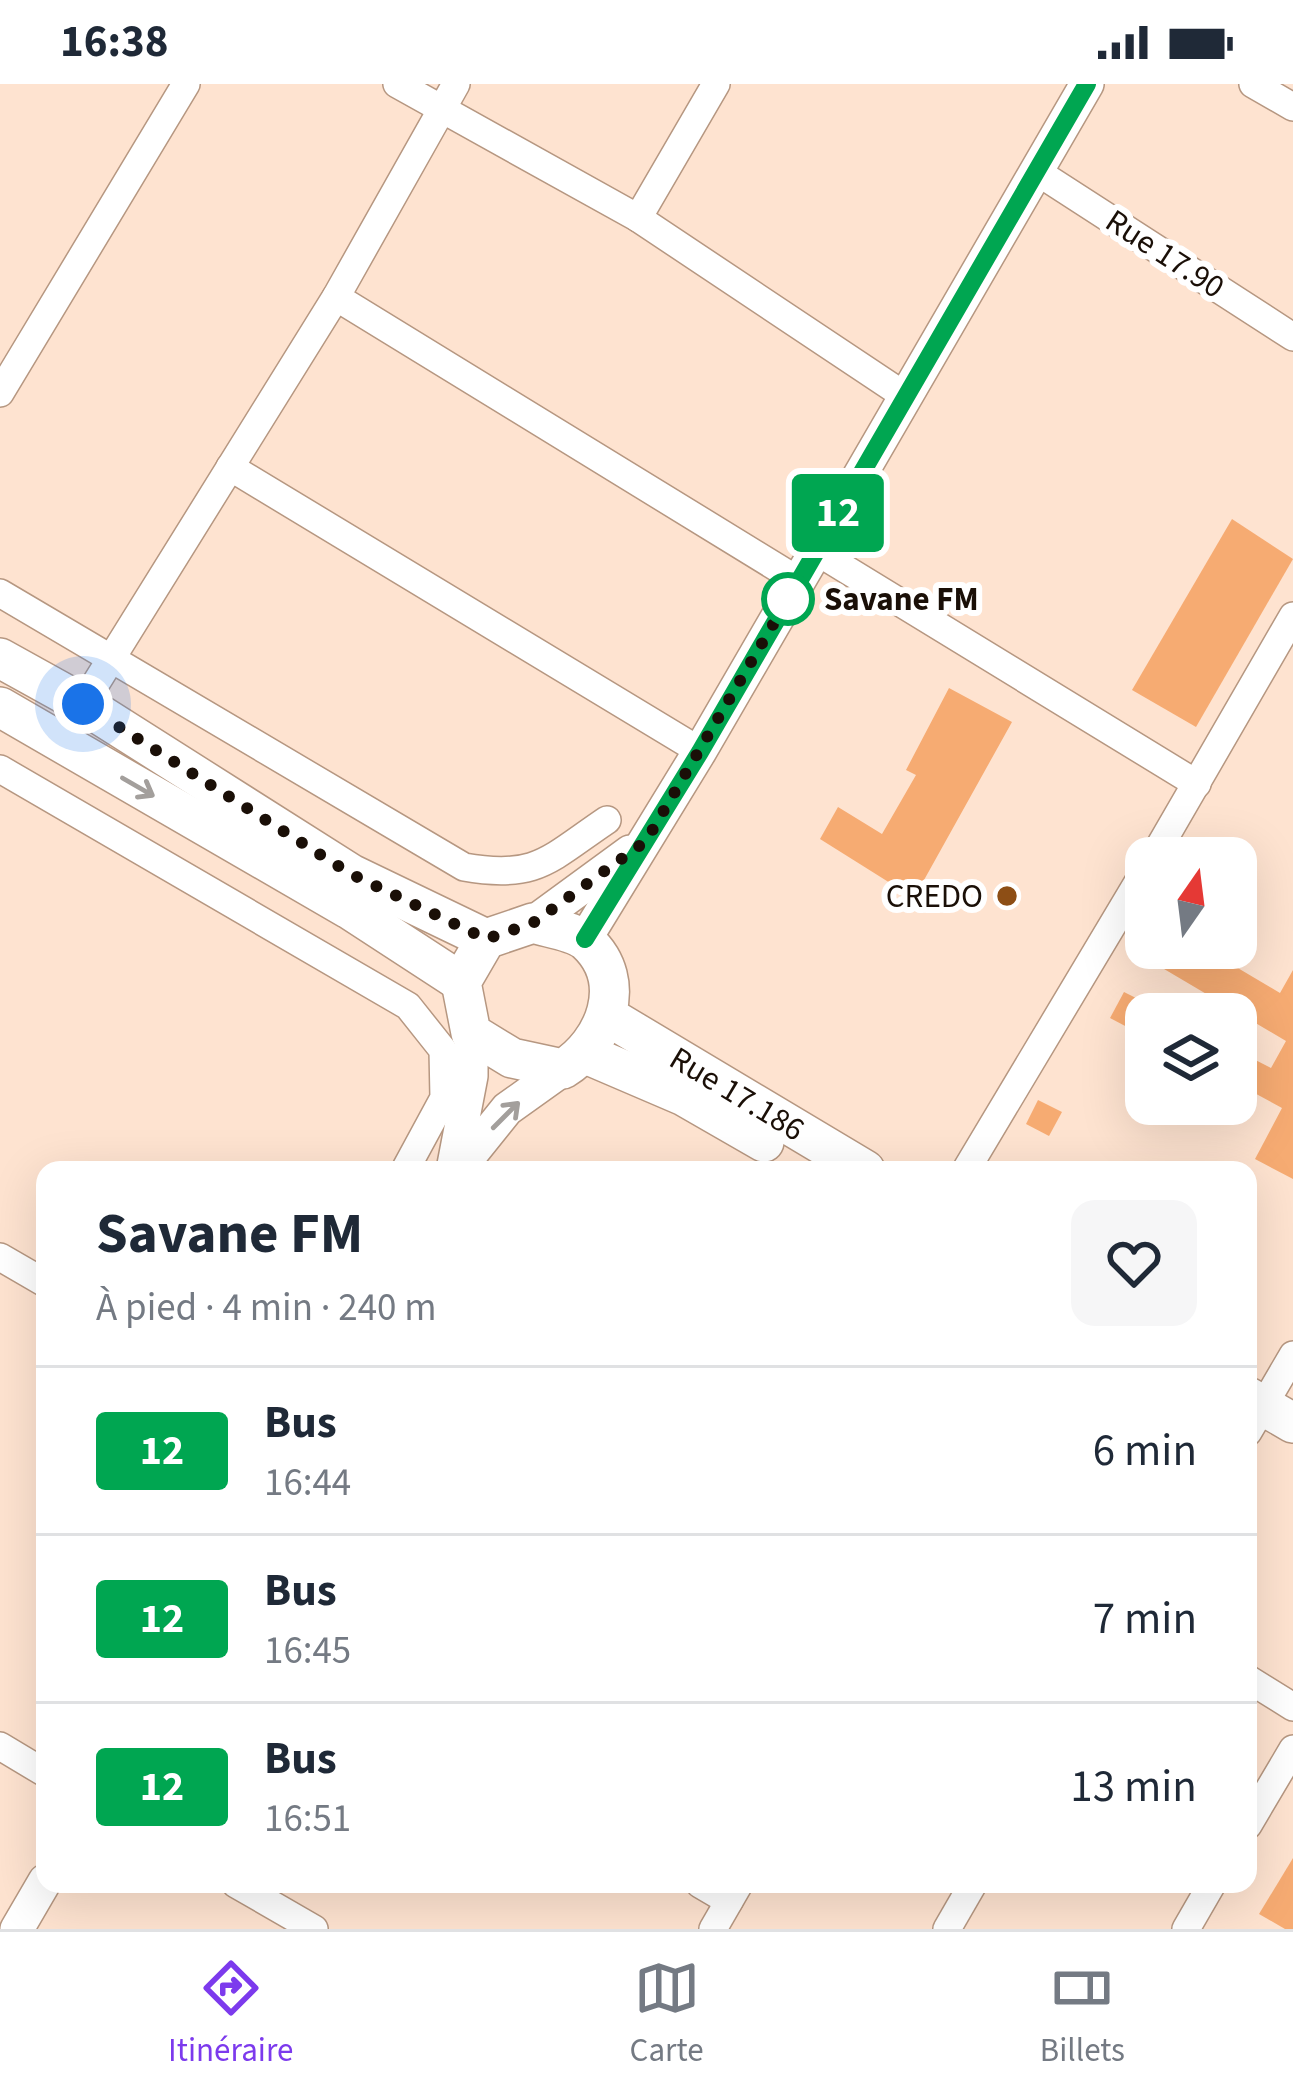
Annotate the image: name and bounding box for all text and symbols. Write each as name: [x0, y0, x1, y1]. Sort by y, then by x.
text: 16:38: [60, 10, 169, 74]
street label: Rue 17.90: [1096, 198, 1234, 310]
line badge: 12: [784, 474, 892, 552]
text: 12: [816, 483, 860, 543]
marker: Savane FM: [763, 574, 813, 624]
place label: Savane FM: [824, 576, 979, 623]
your location: [53, 674, 113, 734]
one-way arrow: [120, 775, 154, 799]
north arrow: [1125, 837, 1257, 969]
map controls: [1125, 837, 1257, 1125]
place label: CREDO: [886, 873, 983, 920]
marker: CREDO: [994, 883, 1020, 909]
button: layers: [1125, 993, 1257, 1125]
street label: Rue 17.186: [661, 1035, 813, 1153]
one-way arrow: [490, 1100, 520, 1130]
text: Savane FM: [96, 1194, 363, 1275]
button: heart: [1071, 1200, 1197, 1326]
text: À pied · 4 min · 240 m: [96, 1280, 437, 1336]
text: Bus: [264, 1391, 337, 1455]
text: 6 min: [1093, 1419, 1197, 1483]
text: 12: [140, 1421, 184, 1481]
text: 16:44: [264, 1455, 351, 1511]
text: Bus: [264, 1559, 337, 1623]
text: 7 min: [1093, 1587, 1197, 1651]
text: 12: [140, 1589, 184, 1649]
text: 16:45: [264, 1623, 351, 1679]
text: Bus: [264, 1727, 337, 1791]
text: 13 min: [1070, 1755, 1197, 1819]
text: 12: [140, 1757, 184, 1817]
text: 16:51: [264, 1791, 351, 1847]
tab: Itinéraire: [168, 1955, 293, 2074]
tab: Carte: [630, 1955, 704, 2074]
tab: Billets: [1040, 1955, 1125, 2074]

